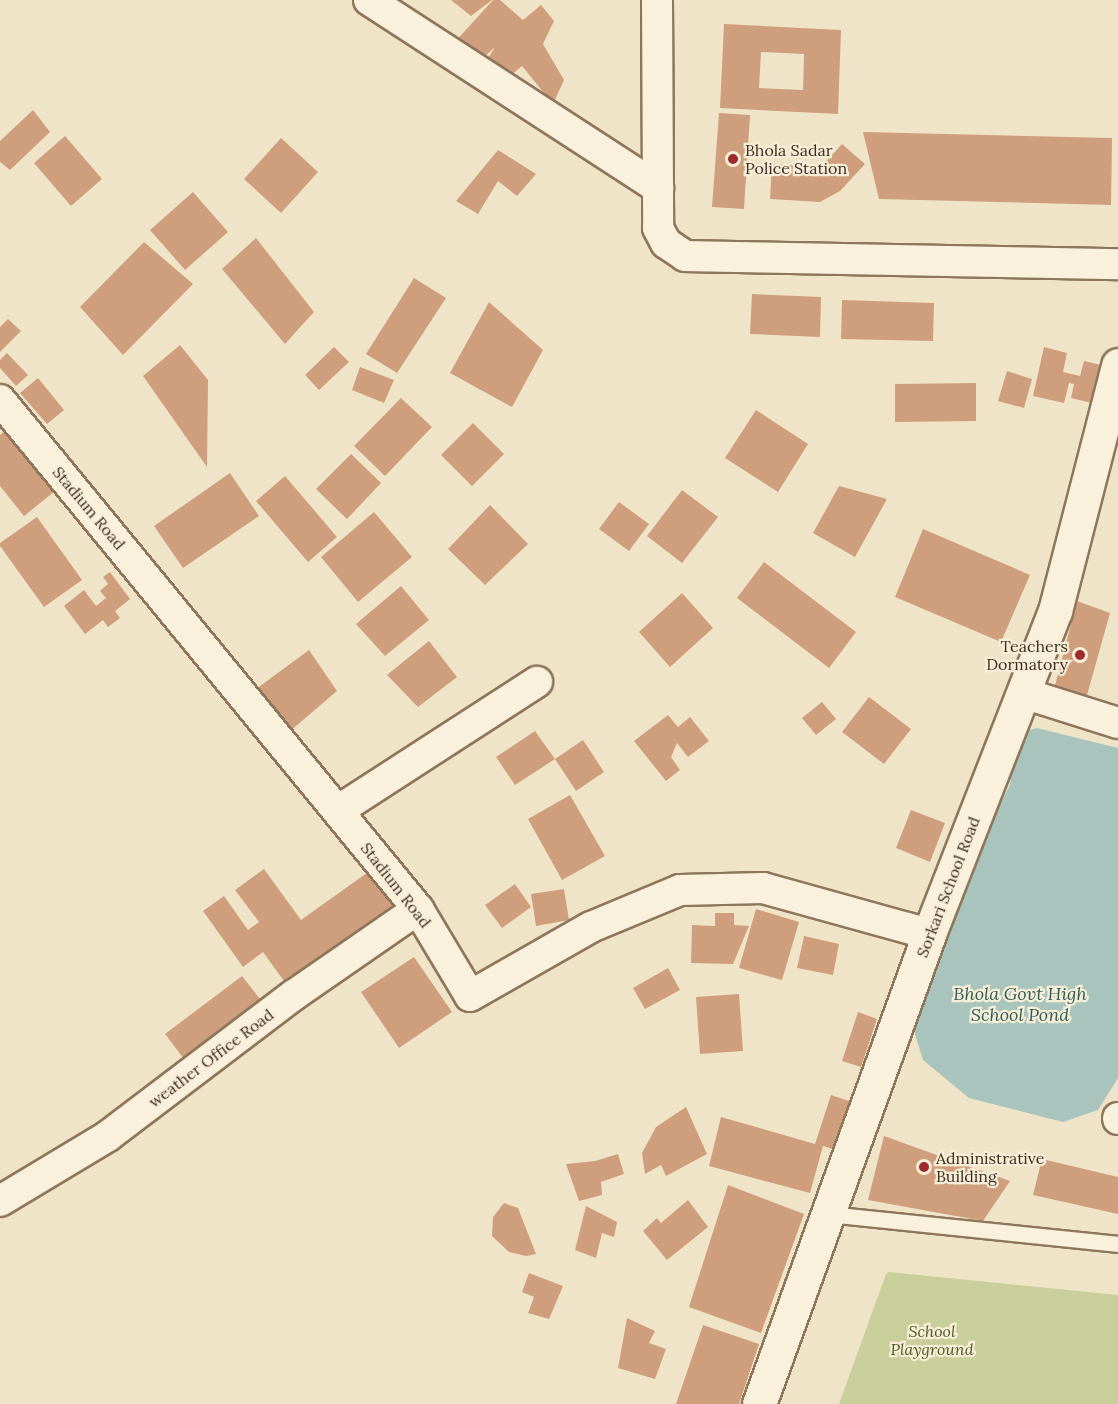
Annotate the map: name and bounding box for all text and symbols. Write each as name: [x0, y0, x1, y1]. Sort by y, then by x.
place label: Bhola Sadar Police Station: [745, 140, 847, 178]
marker: Bhola Sadar Police Station: [726, 152, 740, 166]
street label: Stadium Road: [49, 462, 129, 554]
place label: Teachers Dormatory: [986, 636, 1068, 674]
marker: Teachers Dormatory: [1073, 648, 1087, 662]
street label: Sorkari School Road: [912, 814, 984, 960]
street label: Stadium Road: [357, 839, 435, 931]
water label: Bhola Govt High School Pond: [953, 984, 1087, 1026]
street label: weather Office Road: [145, 1005, 277, 1111]
place label: Administrative Building: [936, 1148, 1045, 1186]
marker: Administrative Building: [917, 1160, 931, 1174]
park label: School Playground: [890, 1321, 974, 1359]

